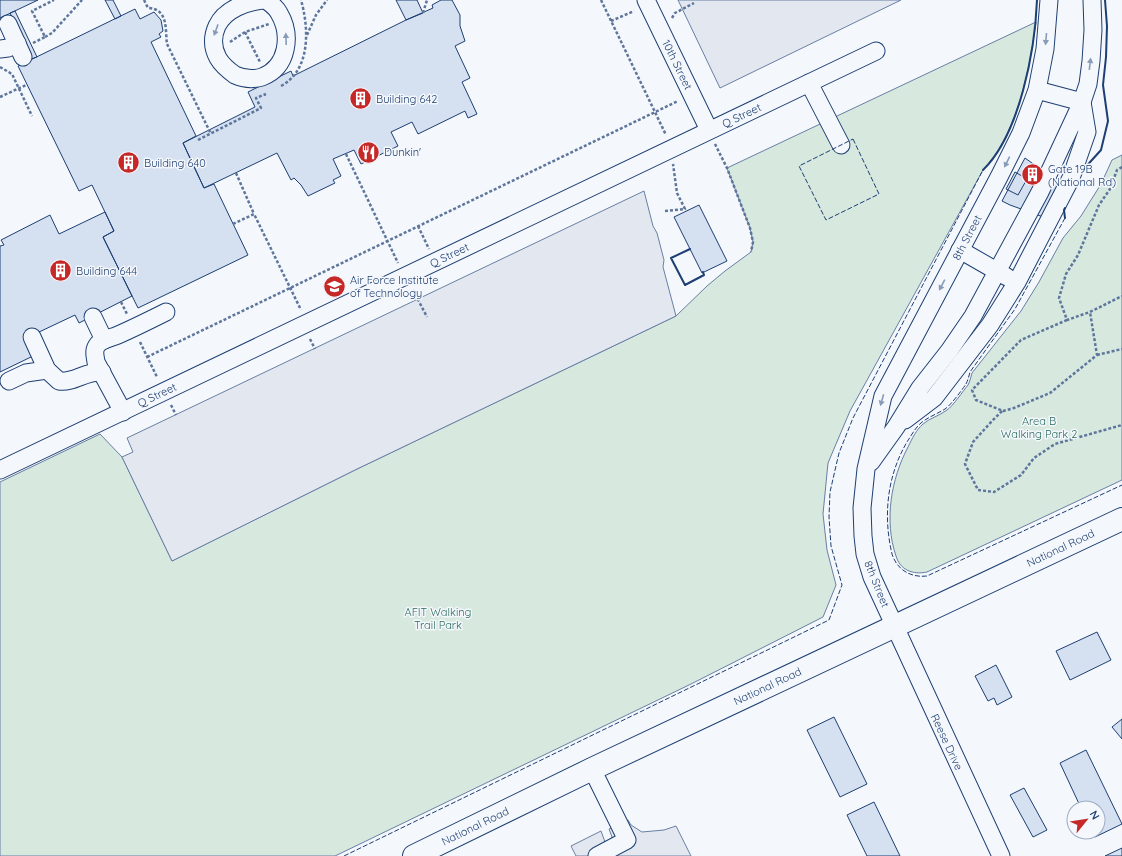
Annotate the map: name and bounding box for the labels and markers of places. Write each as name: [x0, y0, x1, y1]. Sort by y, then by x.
building icon: Building 642: [348, 86, 374, 112]
place label: Building 642: [376, 92, 437, 106]
restaurant icon: Dunkin': [355, 139, 381, 165]
place label: Dunkin': [384, 145, 421, 159]
building icon: Building 640: [116, 150, 142, 176]
place label: Building 640: [144, 156, 206, 170]
building icon: Gate 19B (National Rd): [1019, 162, 1045, 188]
place label: Gate 19B (National Rd): [1048, 162, 1116, 189]
building icon: Building 644: [47, 258, 73, 284]
place label: Building 644: [76, 264, 137, 278]
school or university icon: Air Force Institute of Technology: [321, 273, 347, 299]
place label: Air Force Institute of Technology: [350, 273, 439, 300]

